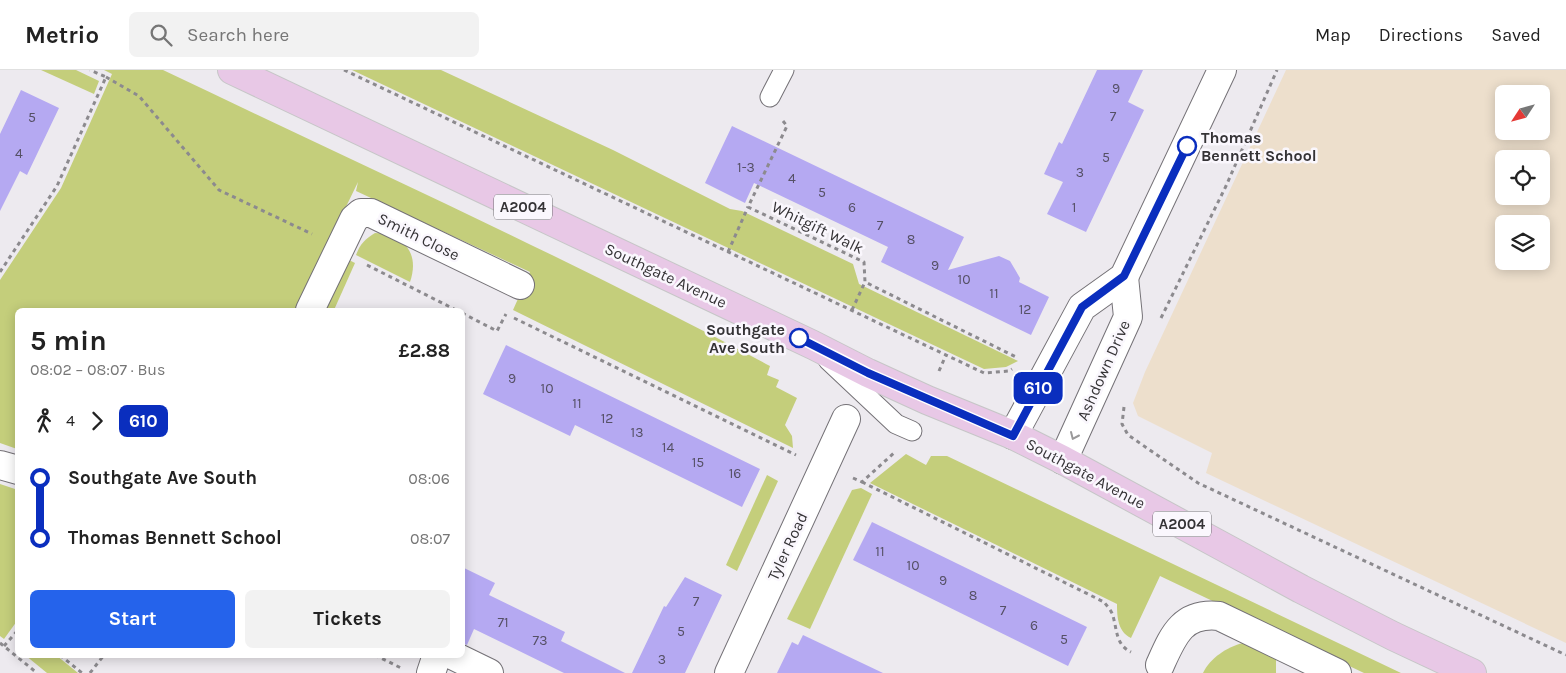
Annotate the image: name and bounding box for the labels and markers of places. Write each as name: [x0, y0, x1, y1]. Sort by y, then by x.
place label: Thomas Bennett School: [1201, 128, 1317, 165]
marker: Thomas Bennett School: [1177, 136, 1197, 156]
place label: Southgate Ave South: [706, 320, 785, 357]
marker: Southgate Ave South: [789, 328, 809, 348]

